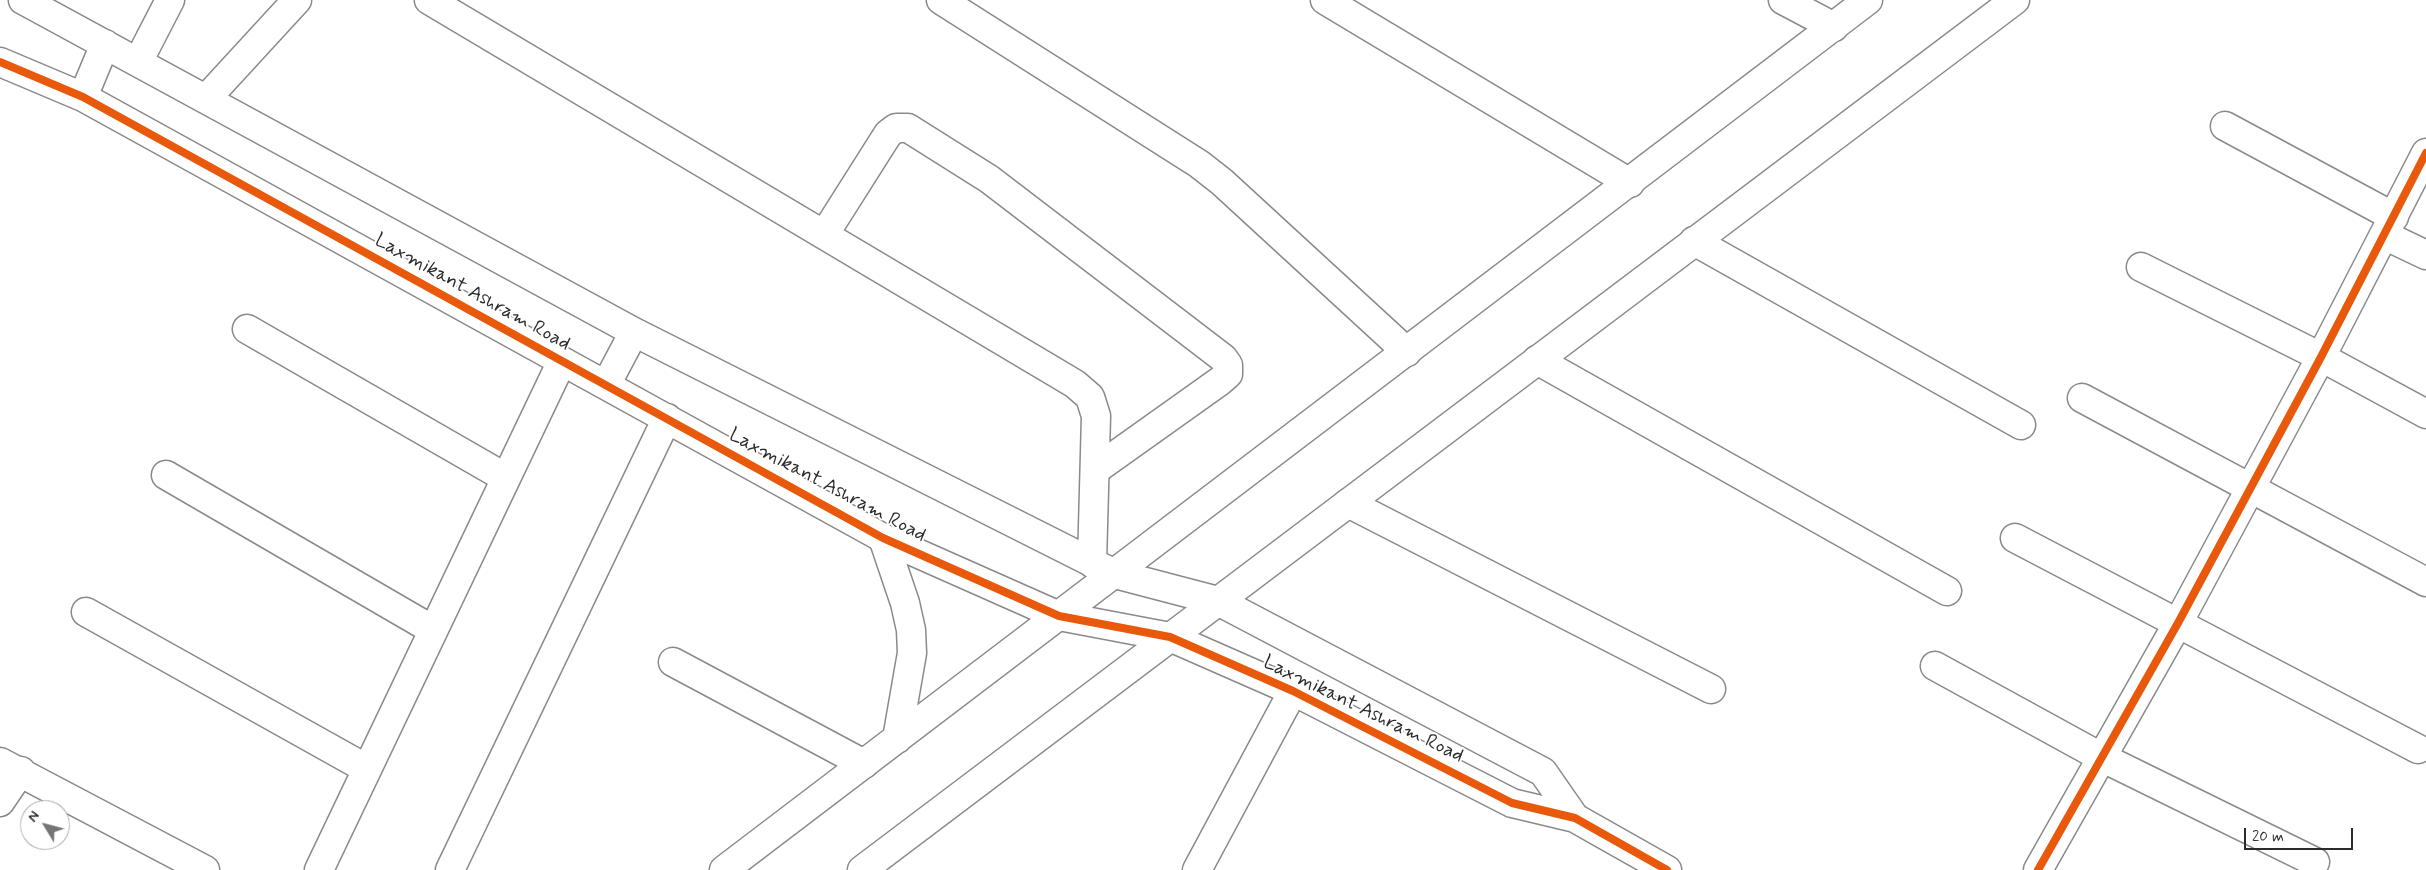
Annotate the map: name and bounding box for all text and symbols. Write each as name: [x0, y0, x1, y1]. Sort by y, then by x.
street label: Laxmikant Ashram Road: [370, 229, 574, 357]
street label: Laxmikant Ashram Road: [724, 424, 930, 548]
street label: Laxmikant Ashram Road: [1259, 651, 1467, 769]
north arrow: [20, 800, 70, 850]
text: N: [24, 807, 44, 826]
scale bar: [2246, 818, 2355, 850]
text: 20 m: [2252, 827, 2284, 847]

